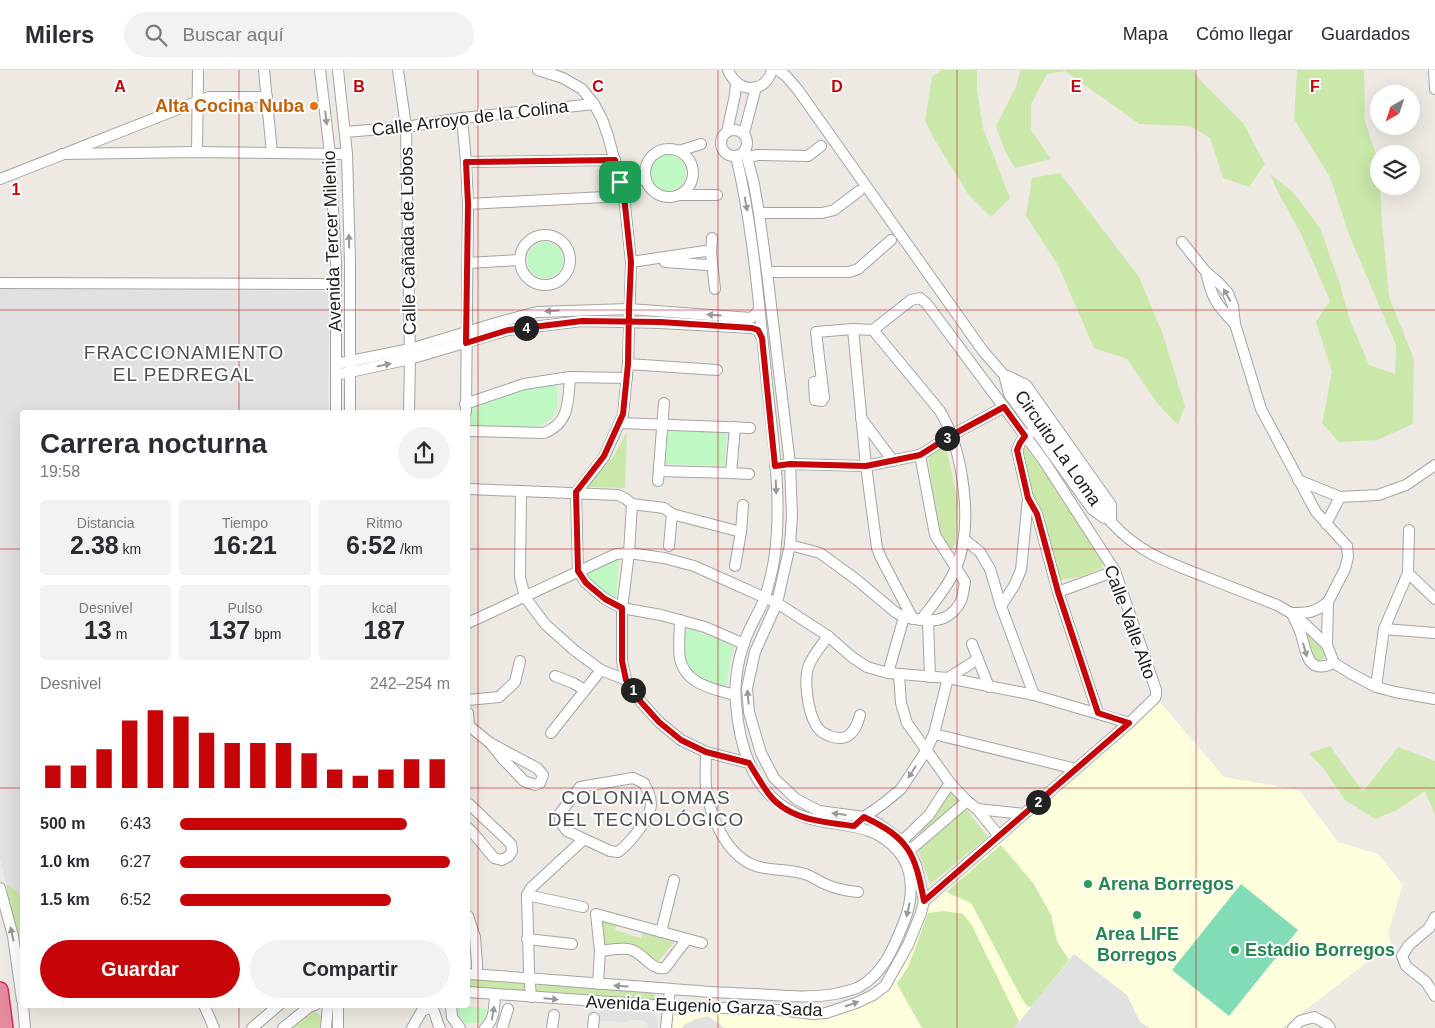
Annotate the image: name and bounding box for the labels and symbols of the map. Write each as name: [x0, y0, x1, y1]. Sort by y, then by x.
text: A: [114, 78, 126, 95]
text: B: [353, 78, 365, 95]
text: C: [592, 78, 604, 95]
text: D: [831, 78, 843, 95]
text: E: [1071, 78, 1082, 95]
text: F: [1310, 78, 1320, 95]
north arrow: [1370, 85, 1420, 135]
place label: Alta Cocina Nuba: [155, 96, 305, 116]
street label: Calle Arroyo de la Colina: [370, 96, 571, 140]
marker: Alta Cocina Nuba: [308, 100, 320, 112]
one-way arrow: [322, 111, 330, 127]
street label: Calle Cañada de Lobos: [396, 147, 420, 335]
street label: Avenida Tercer Milenio: [319, 150, 345, 332]
pin: [599, 161, 641, 203]
text: 1: [12, 181, 21, 198]
one-way arrow: [742, 196, 750, 212]
one-way arrow: [345, 233, 353, 249]
one-way arrow: [1223, 287, 1231, 302]
one-way arrow: [544, 308, 560, 316]
one-way arrow: [706, 311, 722, 319]
pin: 4: [514, 316, 538, 340]
district label: FRACCIONAMIENTO EL PEDREGAL: [84, 342, 284, 385]
one-way arrow: [376, 361, 391, 369]
street label: Circuito La Loma: [1011, 387, 1106, 510]
pin: 3: [934, 426, 960, 450]
one-way arrow: [773, 479, 781, 495]
street label: Calle Valle Alto: [1100, 562, 1160, 682]
one-way arrow: [1302, 642, 1310, 657]
pin: 1: [620, 678, 646, 702]
one-way arrow: [744, 689, 752, 705]
one-way arrow: [907, 765, 917, 779]
district label: COLONIA LOMAS DEL TECNOLÓGICO: [548, 787, 744, 830]
pin: 2: [1026, 790, 1050, 814]
one-way arrow: [831, 810, 847, 818]
place label: Arena Borregos: [1098, 874, 1234, 894]
marker: Arena Borregos: [1082, 878, 1094, 890]
one-way arrow: [904, 903, 912, 918]
marker: Area LIFE Borregos: [1131, 909, 1143, 921]
place label: Area LIFE Borregos: [1095, 924, 1179, 965]
one-way arrow: [8, 927, 16, 942]
place label: Estadio Borregos: [1245, 940, 1395, 960]
marker: Estadio Borregos: [1229, 944, 1241, 956]
one-way arrow: [613, 981, 629, 989]
street label: Avenida Eugenio Garza Sada: [585, 992, 824, 1020]
one-way arrow: [543, 995, 559, 1003]
one-way arrow: [844, 1000, 859, 1008]
one-way arrow: [489, 1004, 497, 1020]

